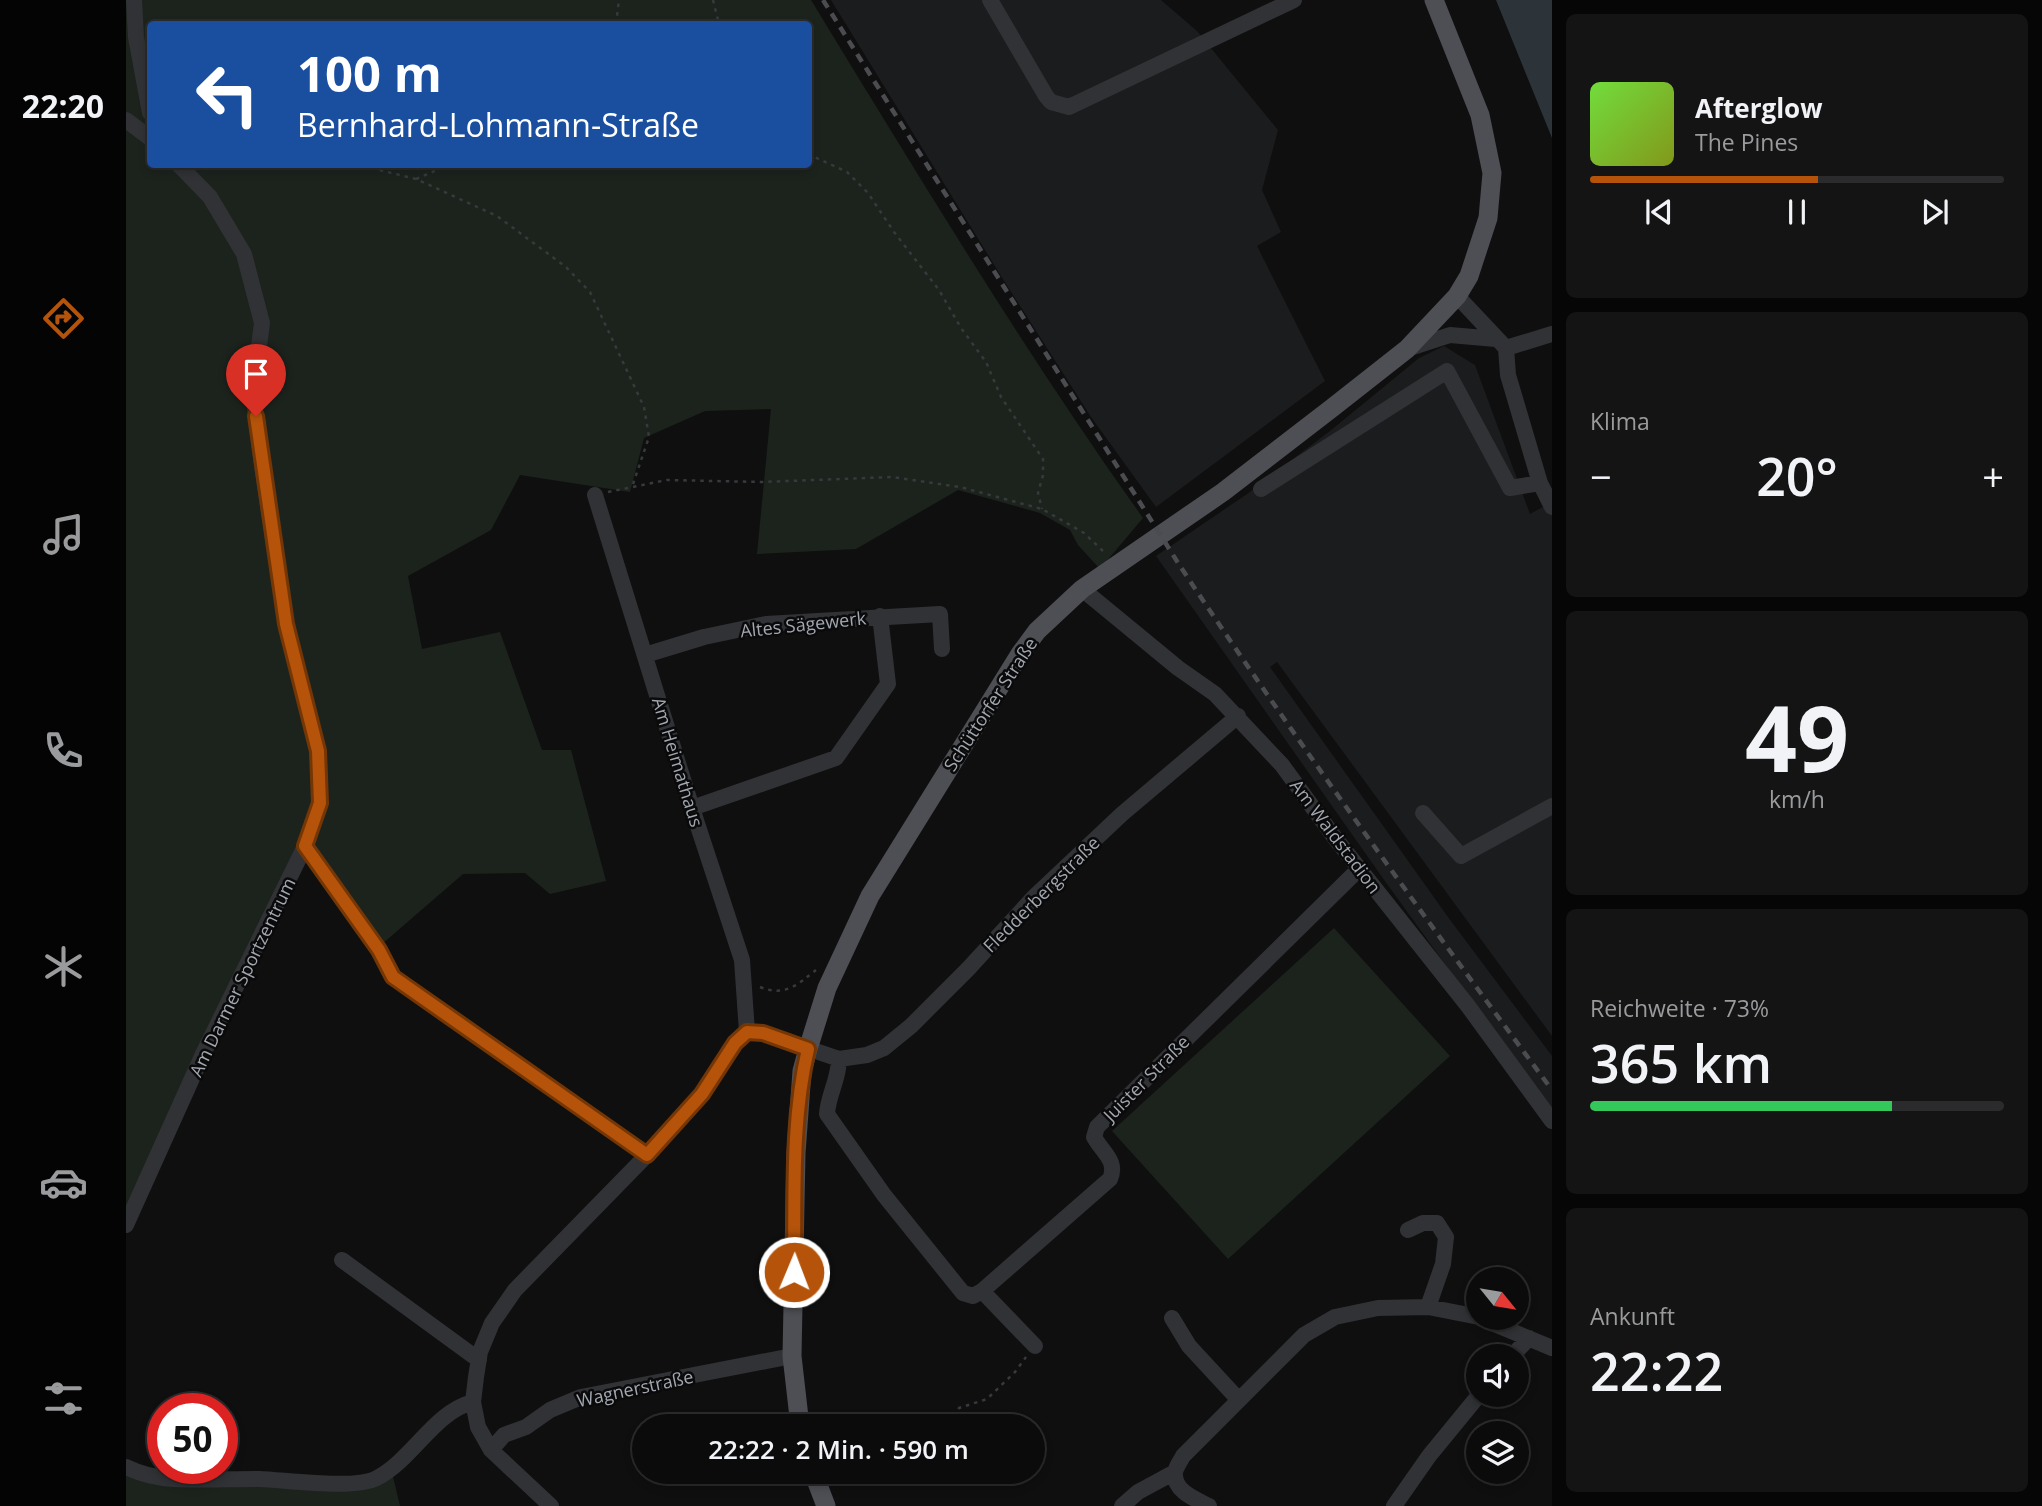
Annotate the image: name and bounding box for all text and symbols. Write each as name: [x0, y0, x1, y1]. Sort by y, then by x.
text: 100 m: [297, 40, 442, 106]
icon: left: [182, 49, 273, 140]
text: 22:20: [22, 84, 104, 127]
text: Afterglow: [1695, 90, 1822, 126]
text: Bernhard-Lohmann-Straße: [297, 103, 699, 146]
text: The Pines: [1695, 126, 1798, 158]
icon: previous: [1640, 193, 1678, 231]
icon: pause: [1778, 193, 1816, 231]
icon: next: [1916, 193, 1954, 231]
icon: directions: [39, 294, 88, 343]
pin: [226, 344, 286, 416]
icon: arrive: [237, 355, 275, 393]
text: Klima: [1590, 405, 1650, 437]
text: 20°: [1756, 440, 1838, 511]
text: −: [1590, 450, 1612, 502]
text: +: [1982, 450, 2004, 502]
icon: music: [39, 510, 88, 559]
street label: Altes Sägewerk: [739, 605, 868, 643]
street label: Schüttorfer Straße: [938, 633, 1042, 775]
text: 49: [1745, 675, 1849, 799]
street label: Am Heimathaus: [647, 694, 709, 830]
icon: phone: [39, 726, 88, 775]
street label: Am Waldstadion: [1285, 774, 1387, 898]
text: km/h: [1769, 783, 1825, 815]
street label: Fledderbergstraße: [978, 831, 1104, 957]
street label: Am Darmer Sportzentrum: [183, 874, 301, 1080]
icon: climate: [39, 942, 88, 991]
text: Reichweite · 73%: [1590, 992, 1769, 1024]
text: 365 km: [1590, 1027, 1772, 1098]
street label: Juister Straße: [1096, 1030, 1194, 1128]
icon: car: [39, 1158, 88, 1207]
position arrow: [757, 1235, 831, 1309]
north arrow: [1466, 1267, 1530, 1330]
map controls: [1466, 1267, 1529, 1484]
text: Ankunft: [1590, 1300, 1675, 1332]
text: 22:22: [1590, 1335, 1723, 1406]
button: sound: [1466, 1344, 1529, 1407]
street label: Wagnerstraße: [575, 1364, 695, 1412]
icon: filters: [39, 1374, 88, 1423]
speed limit sign: 50: [147, 1393, 238, 1484]
button: layers: [1466, 1421, 1529, 1484]
text: 22:22 · 2 Min. · 590 m: [708, 1431, 969, 1467]

